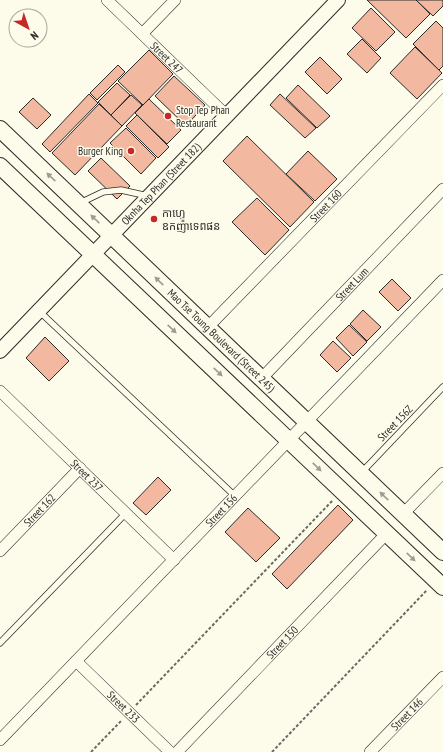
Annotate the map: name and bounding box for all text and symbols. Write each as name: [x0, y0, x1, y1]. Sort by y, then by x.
north arrow: [8, 8, 48, 48]
text: N: [28, 28, 41, 43]
street label: Street 247: [147, 39, 186, 77]
place label: Stop Tep Phan Restaurant: [176, 103, 230, 130]
marker: Stop Tep Phan Restaurant: [163, 111, 173, 121]
street label: Oknha Tep Phan (Street 182): [118, 140, 204, 228]
place label: Burger King: [78, 144, 123, 158]
marker: Burger King: [126, 146, 136, 156]
one-way arrow: [46, 173, 55, 182]
street label: Street 160: [307, 186, 345, 225]
place label: កាហ្វេ ឧកញ៉ាទេពផន: [162, 206, 220, 233]
one-way arrow: [90, 214, 100, 224]
marker: កាហ្វេ ឧកញ៉ាទេពផន: [149, 214, 159, 224]
street label: Street Lum: [332, 264, 371, 304]
one-way arrow: [154, 276, 165, 285]
street label: Mao Tse Toung Boulevard (Street 245): [165, 286, 278, 395]
one-way arrow: [167, 324, 177, 334]
one-way arrow: [213, 368, 223, 377]
street label: Street 156Z: [374, 402, 416, 444]
street label: Street 237: [68, 456, 106, 494]
one-way arrow: [312, 462, 322, 472]
street label: Street 162: [21, 491, 59, 529]
street label: Street 156: [202, 491, 240, 529]
one-way arrow: [379, 491, 389, 501]
one-way arrow: [406, 552, 416, 562]
street label: Street 150: [263, 623, 301, 662]
street label: Street 233: [104, 688, 143, 726]
street label: Street 146: [388, 695, 426, 733]

